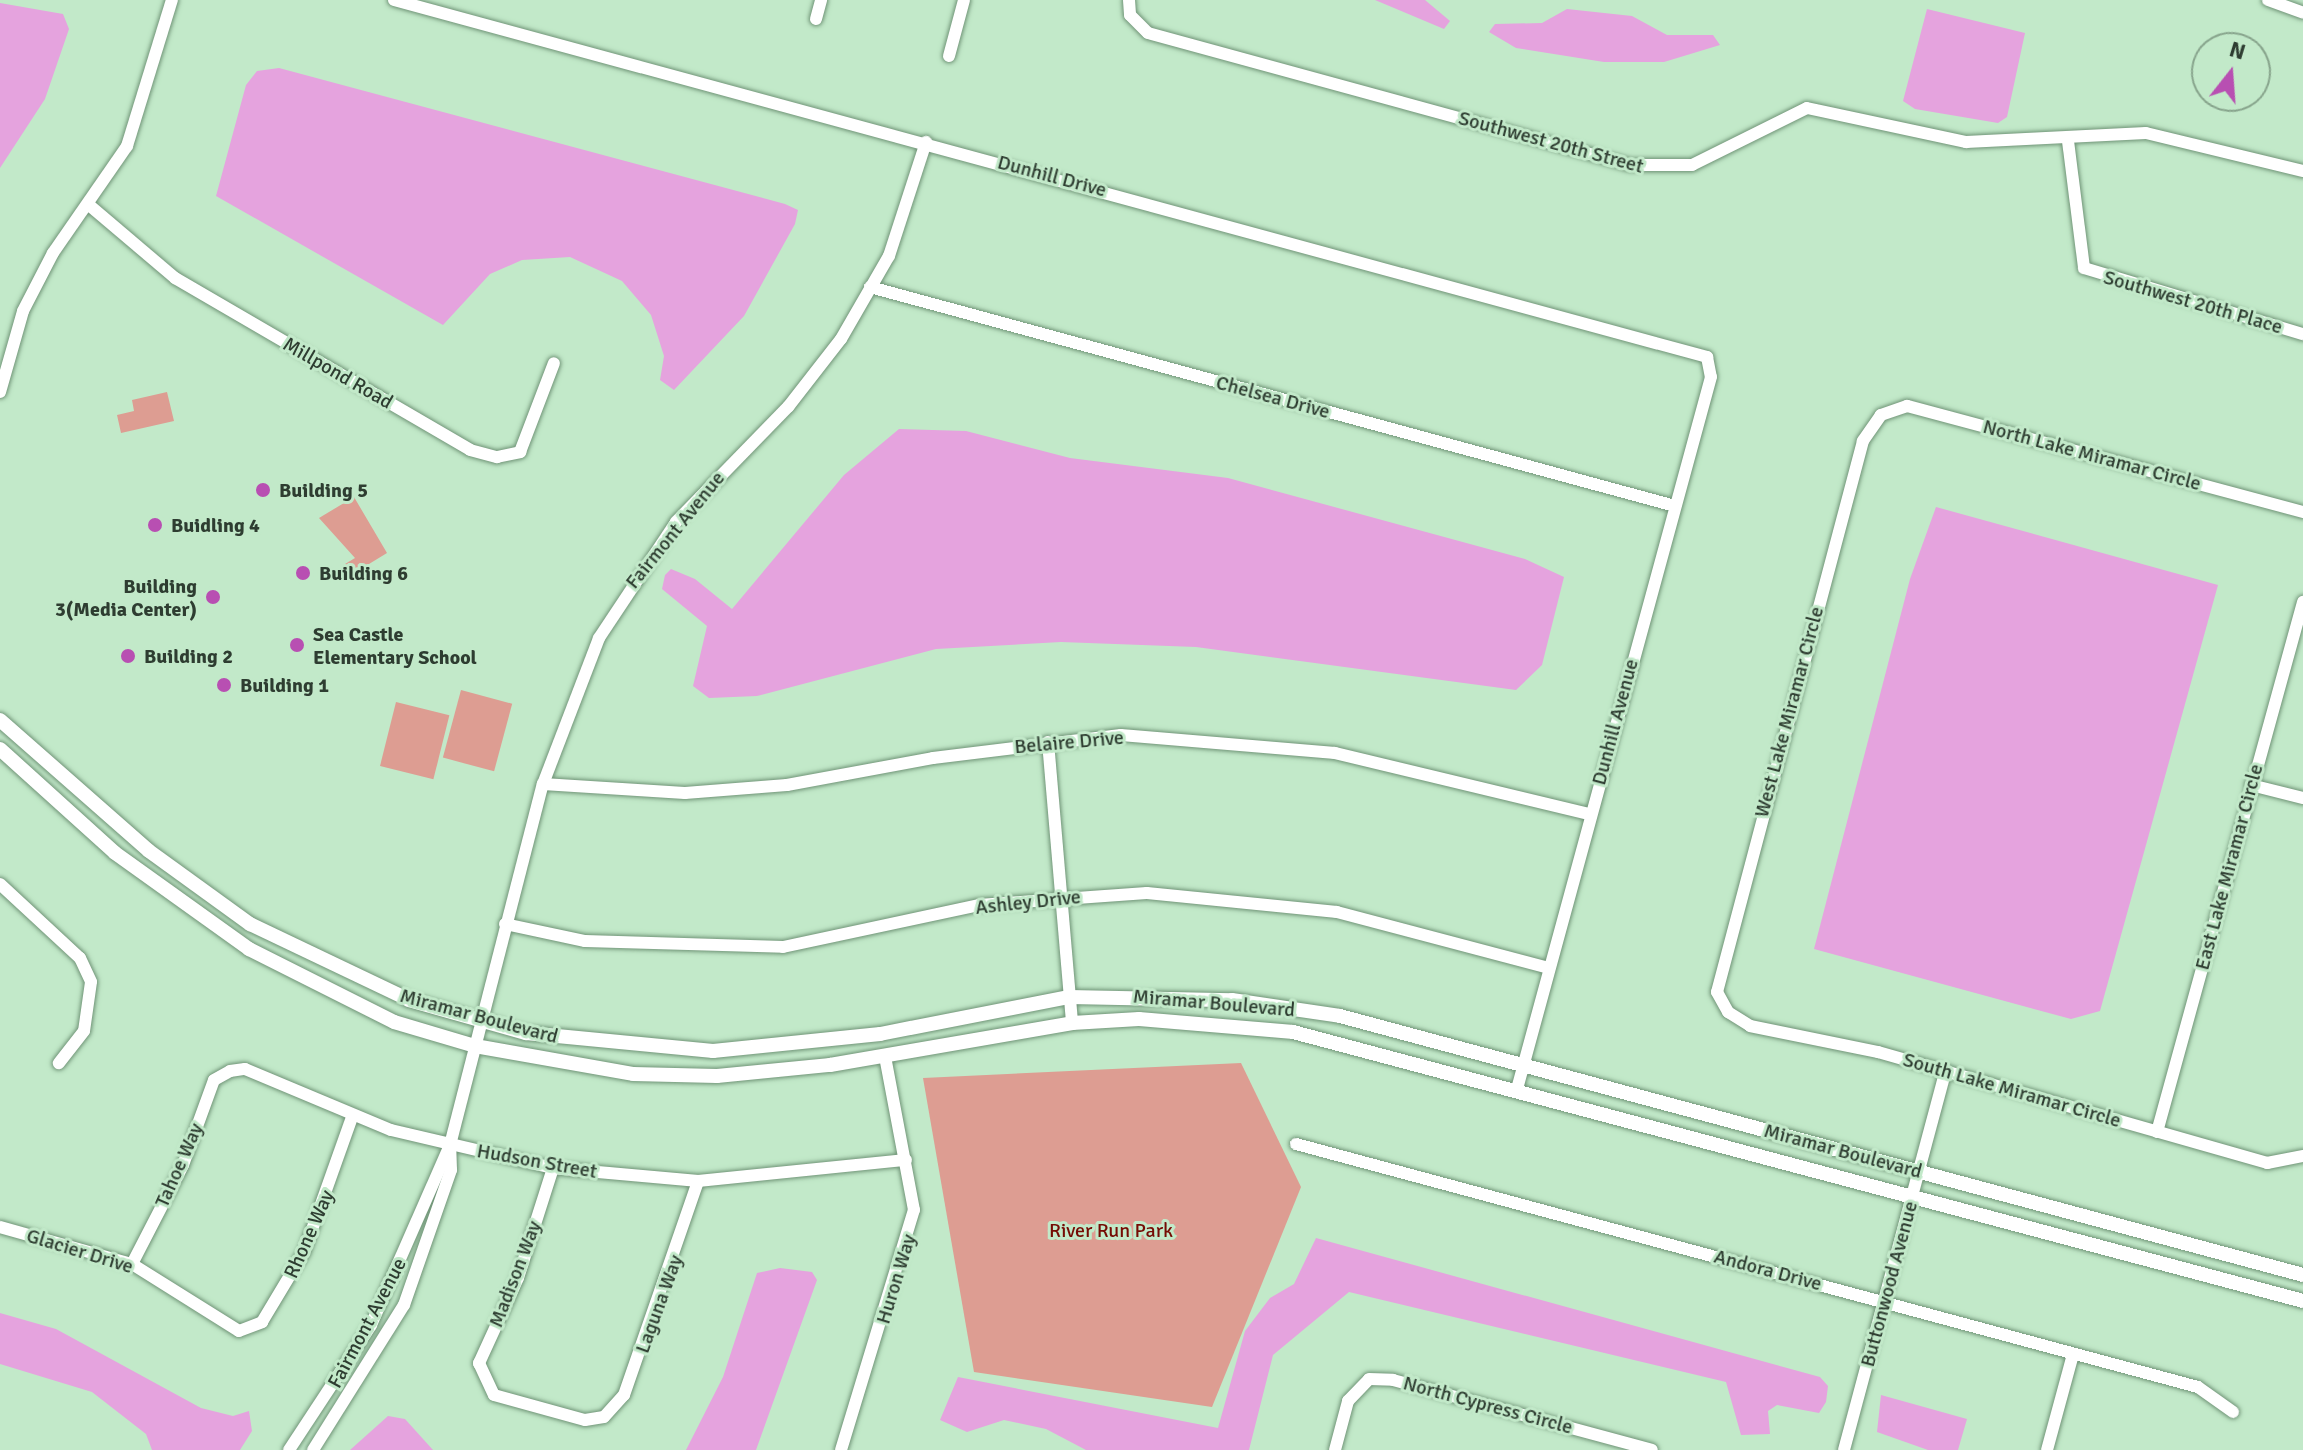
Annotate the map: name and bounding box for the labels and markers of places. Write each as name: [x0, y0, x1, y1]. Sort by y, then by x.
place label: Building 5: [279, 478, 368, 502]
marker: Building 5: [254, 481, 272, 499]
place label: Buidling 4: [171, 513, 260, 537]
marker: Buidling 4: [146, 516, 164, 534]
place label: Building 6: [319, 561, 408, 585]
marker: Building 6: [294, 564, 312, 582]
place label: Building 3(Media Center): [55, 574, 197, 621]
marker: Building 3(Media Center): [204, 588, 222, 606]
place label: Sea Castle Elementary School: [313, 622, 477, 669]
marker: Sea Castle Elementary School: [288, 636, 306, 654]
place label: Building 2: [144, 644, 233, 668]
marker: Building 2: [119, 647, 137, 665]
place label: Building 1: [240, 673, 329, 697]
marker: Building 1: [215, 676, 233, 694]

